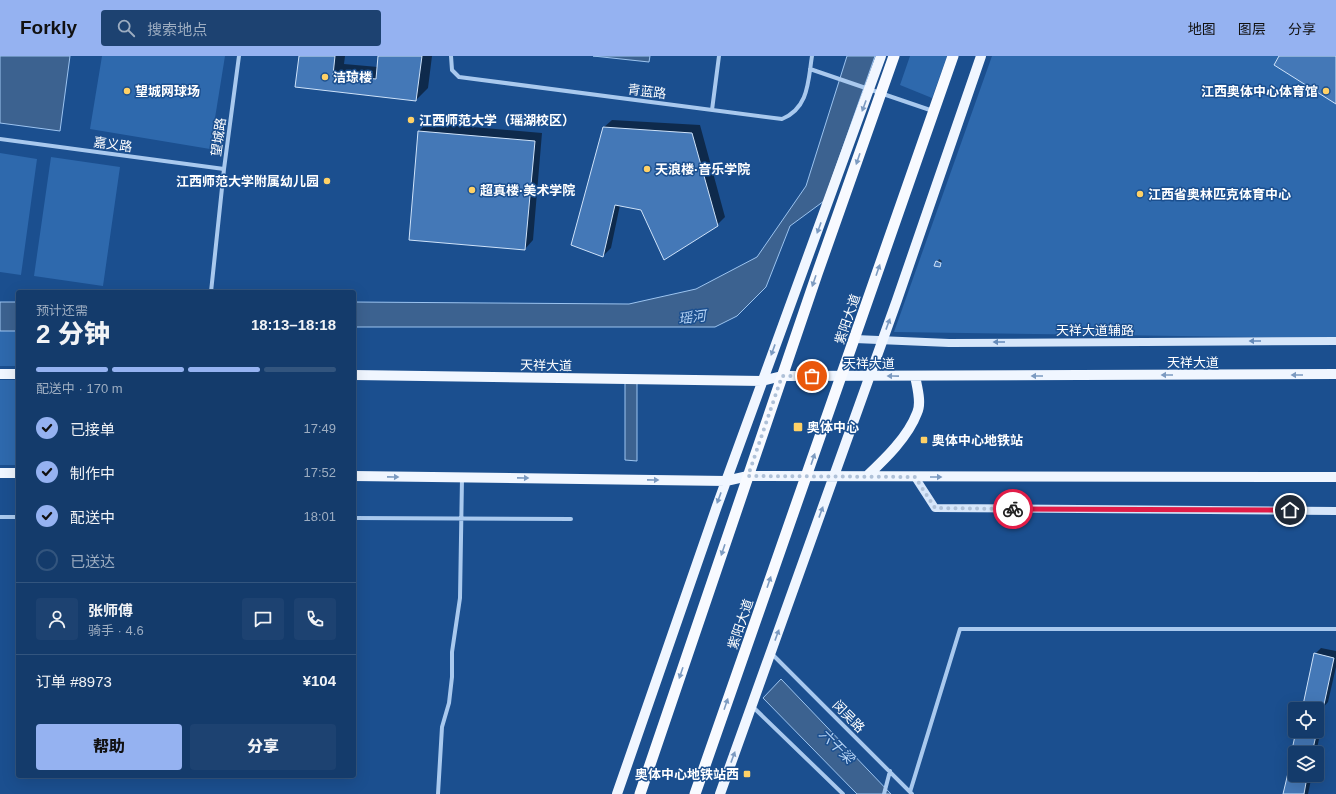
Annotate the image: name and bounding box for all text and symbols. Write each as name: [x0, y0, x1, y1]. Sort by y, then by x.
search box: [101, 10, 381, 46]
text: Forkly: [20, 17, 77, 38]
icon: search: [115, 17, 137, 39]
text: 搜索地点: [147, 21, 207, 38]
text: 地图: [1188, 21, 1216, 37]
text: 图层: [1238, 21, 1266, 37]
text: 分享: [1288, 21, 1316, 37]
place label: 洁琼楼: [333, 70, 372, 85]
marker: 洁琼楼: [320, 72, 330, 82]
street label: 青蓝路: [627, 82, 667, 101]
place label: 望城网球场: [135, 84, 200, 99]
place label: 江西奥体中心体育馆: [1201, 84, 1318, 99]
marker: 望城网球场: [122, 86, 132, 96]
marker: 江西奥体中心体育馆: [1321, 86, 1331, 96]
one-way arrow: [860, 101, 866, 113]
place label: 江西师范大学（瑶湖校区）: [419, 113, 575, 128]
marker: 江西师范大学（瑶湖校区）: [406, 115, 416, 125]
street label: 望城路: [208, 117, 229, 157]
street label: 嘉义路: [93, 134, 133, 155]
one-way arrow: [854, 153, 860, 165]
place label: 天浪楼·音乐学院: [655, 162, 750, 177]
marker: 天浪楼·音乐学院: [642, 164, 652, 174]
place label: 江西师范大学附属幼儿园: [176, 174, 319, 189]
marker: 江西师范大学附属幼儿园: [322, 176, 332, 186]
place label: 超真楼·美术学院: [480, 183, 575, 198]
marker: 超真楼·美术学院: [467, 185, 477, 195]
place label: 江西省奥林匹克体育中心: [1148, 187, 1291, 202]
marker: 江西省奥林匹克体育中心: [1135, 189, 1145, 199]
one-way arrow: [815, 223, 821, 235]
one-way arrow: [875, 264, 881, 276]
one-way arrow: [811, 276, 817, 288]
street label: 紫阳大道: [832, 292, 863, 346]
text: 预计还需: [36, 303, 88, 318]
water label: 瑶河: [677, 307, 710, 327]
text: 18:13–18:18: [251, 316, 336, 333]
one-way arrow: [885, 318, 891, 330]
text: 2 分钟: [36, 319, 110, 349]
street label: 天祥大道辅路: [1056, 323, 1134, 338]
one-way arrow: [1248, 338, 1261, 344]
one-way arrow: [992, 339, 1005, 345]
one-way arrow: [770, 344, 776, 356]
street label: 天祥大道: [1167, 355, 1219, 370]
street label: 天祥大道: [843, 356, 895, 371]
street label: 天祥大道: [520, 358, 572, 373]
pin: [795, 359, 829, 393]
icon: bag: [801, 365, 823, 387]
one-way arrow: [1291, 371, 1303, 378]
one-way arrow: [1160, 372, 1173, 378]
one-way arrow: [886, 373, 899, 379]
one-way arrow: [1030, 373, 1043, 379]
text: 配送中 · 170 m: [36, 381, 123, 396]
icon: check: [36, 417, 58, 439]
place label: 奥体中心: [807, 420, 859, 435]
text: 已接单: [70, 421, 115, 438]
text: 17:49: [303, 421, 336, 436]
marker: 奥体中心: [792, 421, 804, 433]
place label: 奥体中心地铁站: [932, 433, 1023, 448]
marker: 奥体中心地铁站: [919, 435, 929, 445]
one-way arrow: [810, 453, 816, 465]
icon: check: [36, 461, 58, 483]
text: 制作中: [70, 465, 115, 482]
text: 17:52: [303, 465, 336, 480]
one-way arrow: [387, 473, 399, 480]
one-way arrow: [930, 474, 943, 480]
one-way arrow: [517, 475, 530, 481]
one-way arrow: [647, 477, 660, 483]
courier: [993, 489, 1033, 529]
one-way arrow: [716, 493, 722, 505]
pin: [1273, 493, 1307, 527]
icon: bike: [1002, 498, 1024, 520]
icon: home: [1279, 499, 1301, 521]
icon: check: [36, 505, 58, 527]
one-way arrow: [818, 506, 824, 518]
text: 配送中: [70, 509, 115, 526]
text: 18:01: [303, 509, 336, 524]
one-way arrow: [720, 545, 726, 557]
text: 已送达: [70, 553, 115, 570]
one-way arrow: [767, 575, 773, 587]
street label: 紫阳大道: [725, 597, 756, 651]
button: person: [36, 598, 78, 640]
button: chat: [242, 598, 284, 640]
button: phone: [294, 598, 336, 640]
text: 张师傅: [88, 602, 133, 619]
text: 骑手 · 4.6: [88, 623, 144, 638]
one-way arrow: [775, 628, 781, 640]
one-way arrow: [678, 668, 684, 680]
text: ¥104: [303, 672, 336, 689]
text: 订单 #8973: [36, 673, 112, 690]
street label: 闵吴路: [830, 697, 868, 735]
one-way arrow: [724, 698, 730, 710]
map controls: [1288, 702, 1324, 782]
button: locate: [1288, 702, 1324, 738]
button: 帮助: [36, 724, 182, 770]
button: 分享: [190, 724, 336, 770]
water label: 六干梁: [816, 725, 859, 768]
button: layers: [1288, 746, 1324, 782]
one-way arrow: [731, 751, 737, 763]
place label: 奥体中心地铁站西: [635, 767, 739, 782]
marker: 奥体中心地铁站西: [742, 769, 752, 779]

